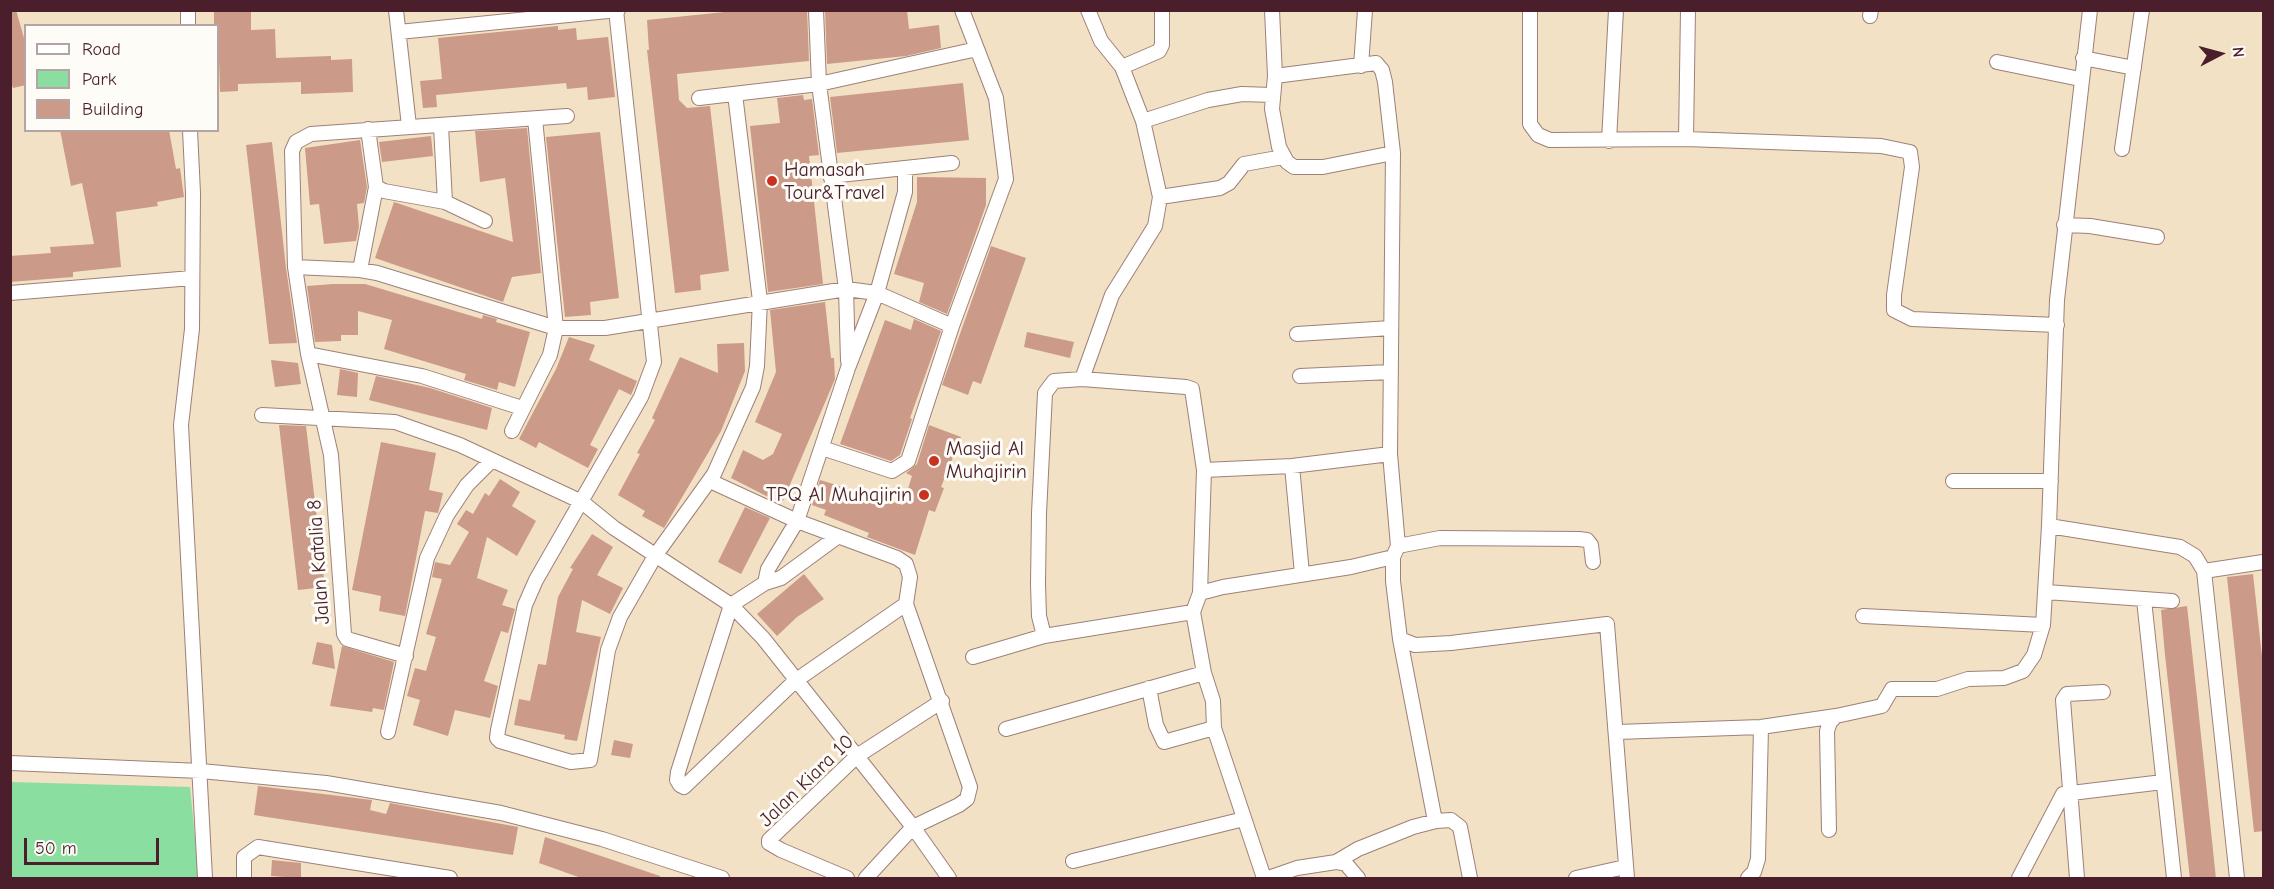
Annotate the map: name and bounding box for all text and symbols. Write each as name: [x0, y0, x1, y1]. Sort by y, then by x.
legend: [24, 24, 219, 132]
north arrow: [2190, 24, 2250, 84]
text: Road: [82, 39, 121, 60]
text: N: [2228, 46, 2247, 58]
text: Park: [82, 69, 116, 90]
text: Building: [82, 99, 144, 120]
place label: Hamasah Tour&Travel: [784, 158, 885, 205]
marker: Hamasah Tour&Travel: [765, 174, 779, 188]
place label: Masjid Al Muhajirin: [946, 437, 1027, 484]
marker: Masjid Al Muhajirin: [927, 454, 941, 468]
place label: TPQ Al Muhajirin: [766, 483, 912, 507]
marker: TPQ Al Muhajirin: [917, 488, 931, 502]
street label: Jalan Katalia 8: [303, 499, 335, 625]
street label: Jalan Kiara 10: [755, 730, 859, 832]
scale bar: [27, 826, 162, 864]
text: 50 m: [35, 838, 77, 859]

